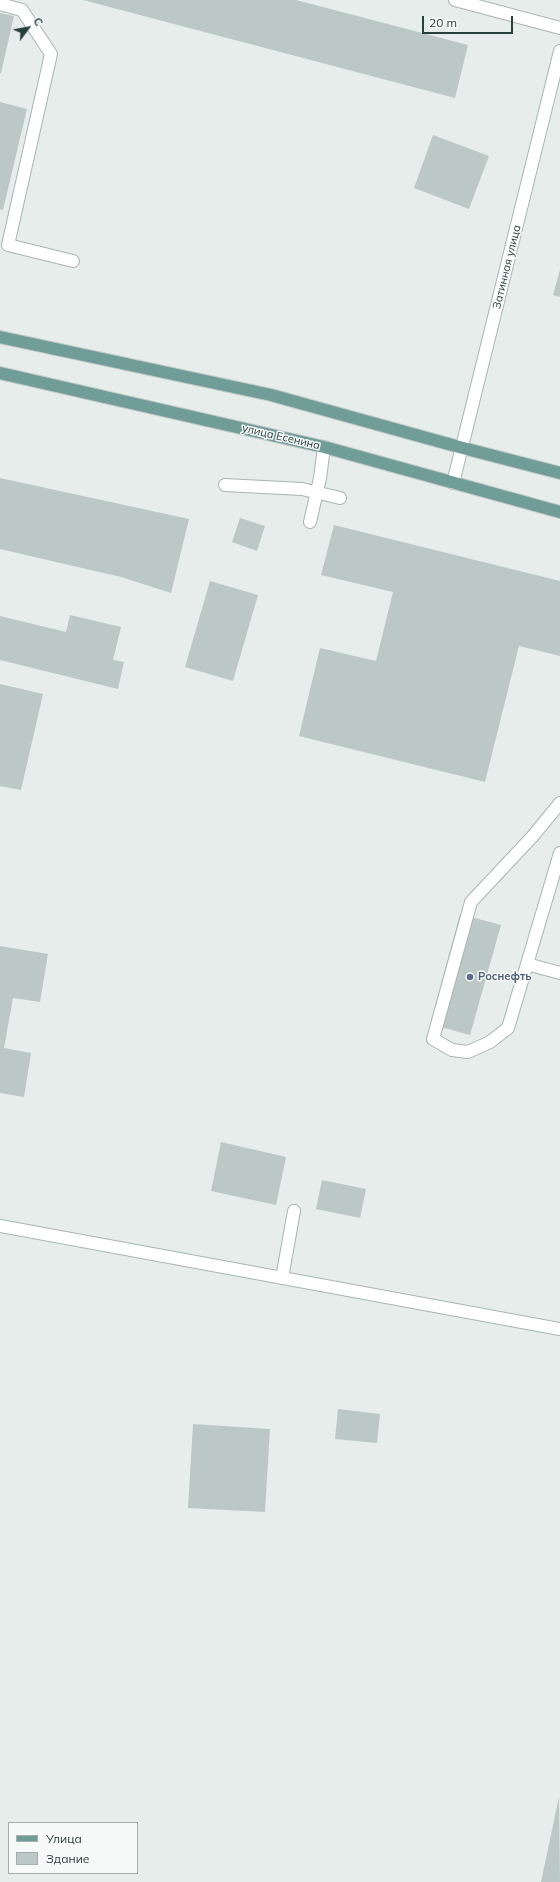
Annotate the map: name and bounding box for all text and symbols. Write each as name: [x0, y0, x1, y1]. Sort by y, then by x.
north arrow: [8, 8, 48, 48]
scale bar: [424, 8, 515, 34]
text: С: [30, 15, 46, 29]
text: 20 m: [429, 15, 457, 30]
street label: Затинная улица: [490, 224, 524, 310]
street label: улица Есенина: [241, 422, 321, 452]
place label: Роснефть: [478, 970, 531, 984]
marker: Роснефть: [465, 972, 475, 982]
legend: [8, 1822, 138, 1874]
text: Улица: [46, 1831, 82, 1846]
text: Здание: [46, 1851, 89, 1866]

